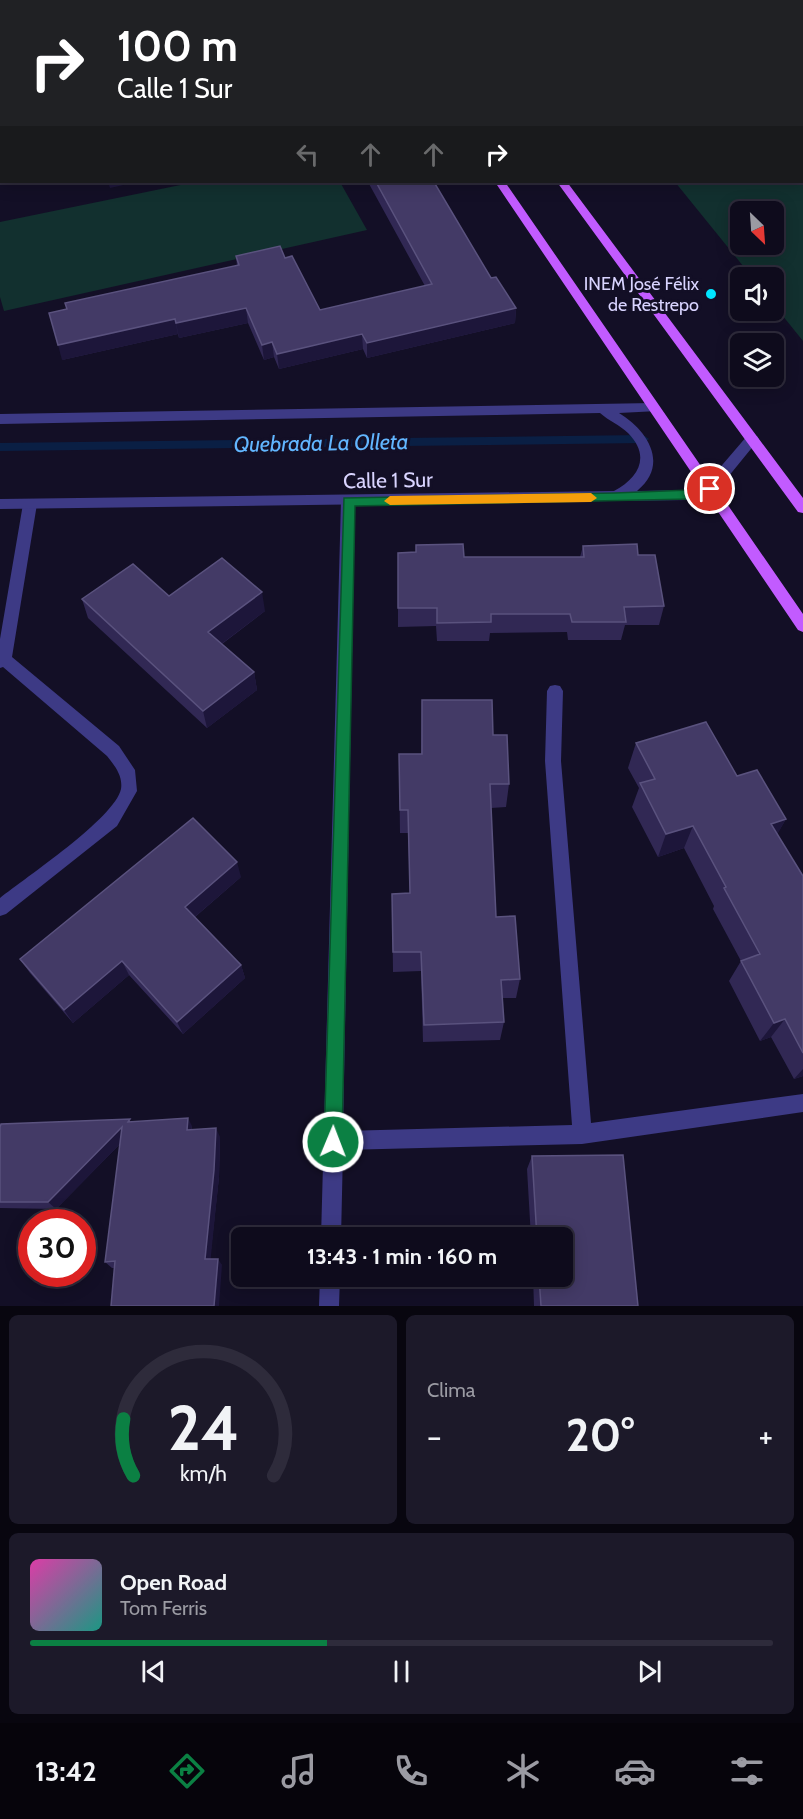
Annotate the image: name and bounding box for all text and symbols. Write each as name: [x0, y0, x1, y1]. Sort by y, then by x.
text: 100 m: [117, 20, 238, 72]
icon: right: [18, 24, 96, 102]
text: Calle 1 Sur: [117, 72, 232, 105]
icon: left: [291, 138, 324, 171]
icon: ahead: [354, 138, 387, 171]
icon: ahead: [417, 138, 450, 171]
icon: right: [480, 138, 513, 171]
north arrow: [730, 201, 784, 255]
map controls: [730, 201, 784, 387]
button: sound: [730, 267, 784, 321]
place label: INEM José Félix de Restrepo: [584, 273, 699, 316]
marker: INEM José Félix de Restrepo: [704, 287, 718, 301]
button: layers: [730, 333, 784, 387]
water label: Quebrada La Olleta: [233, 428, 409, 458]
pin: [684, 463, 735, 514]
street label: Calle 1 Sur: [343, 467, 433, 493]
icon: arrive: [693, 472, 726, 505]
position arrow: [301, 1110, 365, 1174]
speed limit sign: 30: [18, 1209, 96, 1287]
text: 13:43 · 1 min · 160 m: [307, 1243, 497, 1270]
text: Clima: [427, 1378, 475, 1402]
text: 24: [167, 1390, 239, 1466]
text: 20°: [566, 1408, 634, 1462]
text: −: [427, 1416, 442, 1456]
text: +: [758, 1416, 773, 1456]
text: km/h: [180, 1461, 226, 1487]
text: Open Road: [120, 1569, 227, 1596]
text: Tom Ferris: [120, 1596, 207, 1620]
icon: previous: [137, 1655, 170, 1688]
icon: pause: [385, 1655, 418, 1688]
icon: next: [633, 1655, 666, 1688]
icon: directions: [166, 1750, 208, 1792]
icon: music: [278, 1750, 320, 1792]
icon: phone: [390, 1750, 432, 1792]
icon: climate: [502, 1750, 544, 1792]
icon: car: [614, 1750, 656, 1792]
icon: filters: [726, 1750, 768, 1792]
text: 13:42: [35, 1755, 97, 1788]

